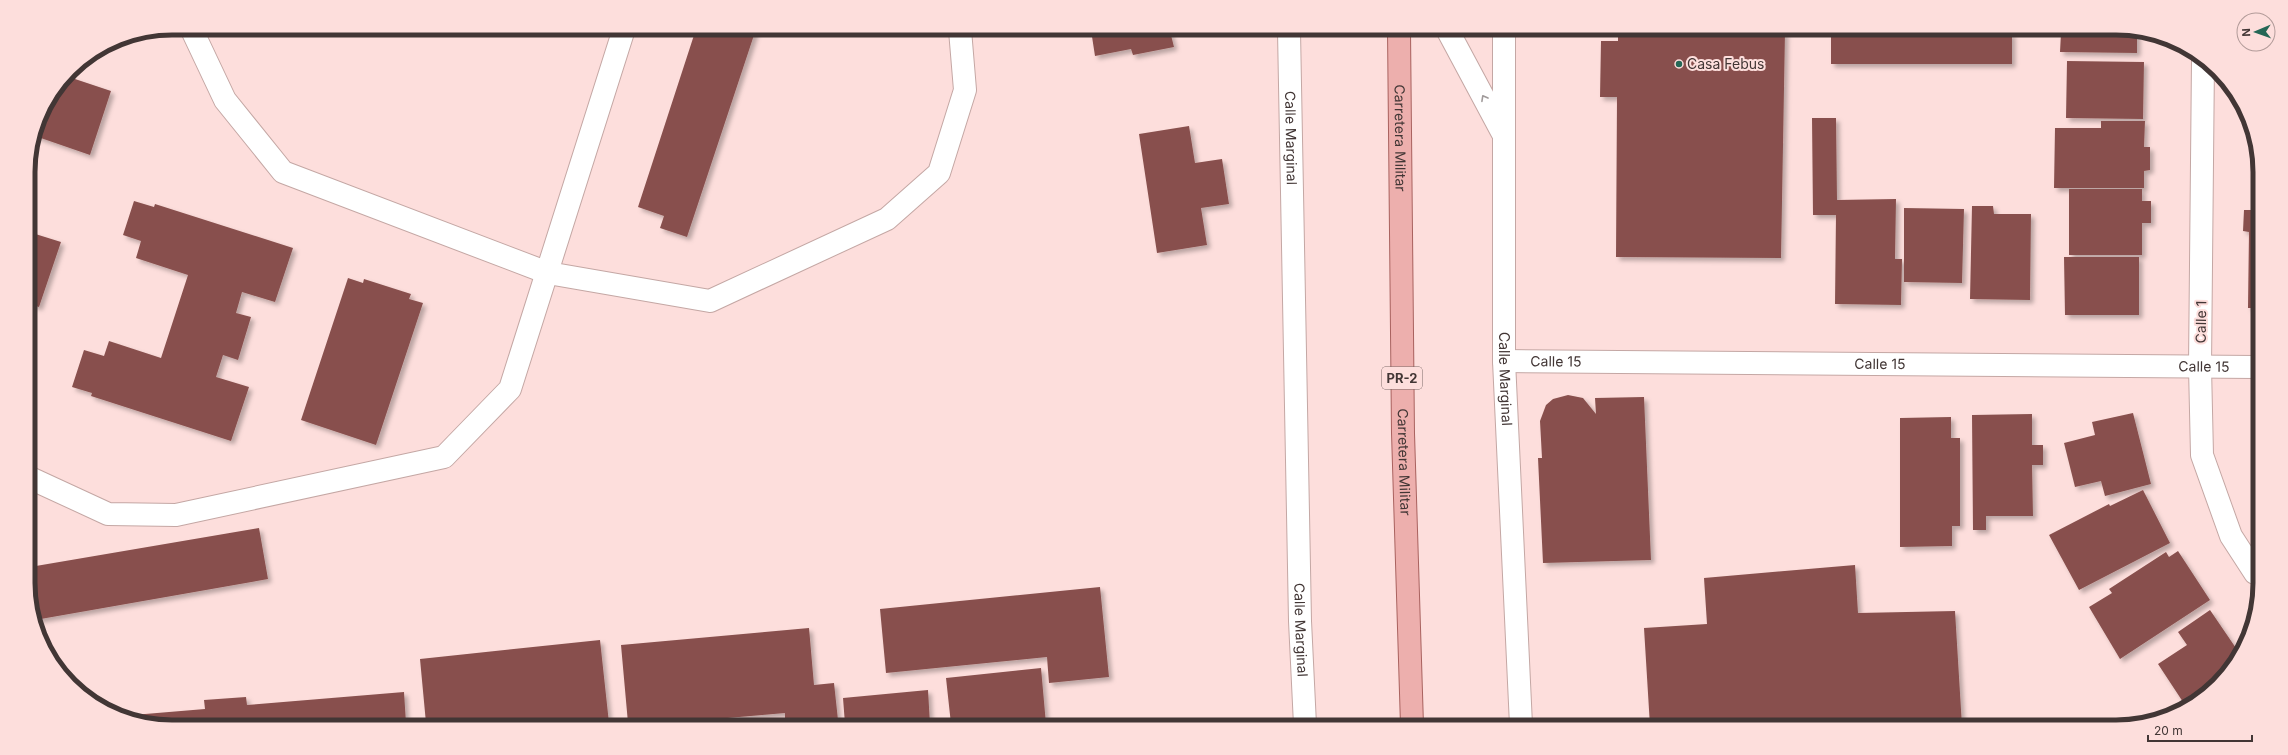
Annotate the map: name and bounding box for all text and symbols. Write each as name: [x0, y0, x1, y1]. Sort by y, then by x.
north arrow: [2236, 12, 2276, 52]
text: N: [2239, 28, 2253, 37]
place label: Casa Febus: [1687, 55, 1764, 72]
marker: Casa Febus: [1674, 59, 1684, 69]
street label: Carretera Militar: [1392, 84, 1410, 192]
street label: Calle Marginal: [1282, 91, 1301, 185]
one-way arrow: [1482, 95, 1489, 103]
street label: Calle 1: [2192, 301, 2209, 343]
street label: Calle Marginal: [1496, 332, 1516, 426]
street label: Calle 15: [1530, 352, 1582, 370]
street label: Calle 15: [1854, 355, 1906, 372]
street label: Calle 15: [2178, 357, 2230, 375]
road number: PR-2: [1382, 367, 1422, 389]
street label: Carretera Militar: [1395, 408, 1415, 516]
street label: Calle Marginal: [1291, 583, 1312, 677]
scale bar: [2148, 717, 2252, 743]
text: 20 m: [2154, 723, 2183, 738]

